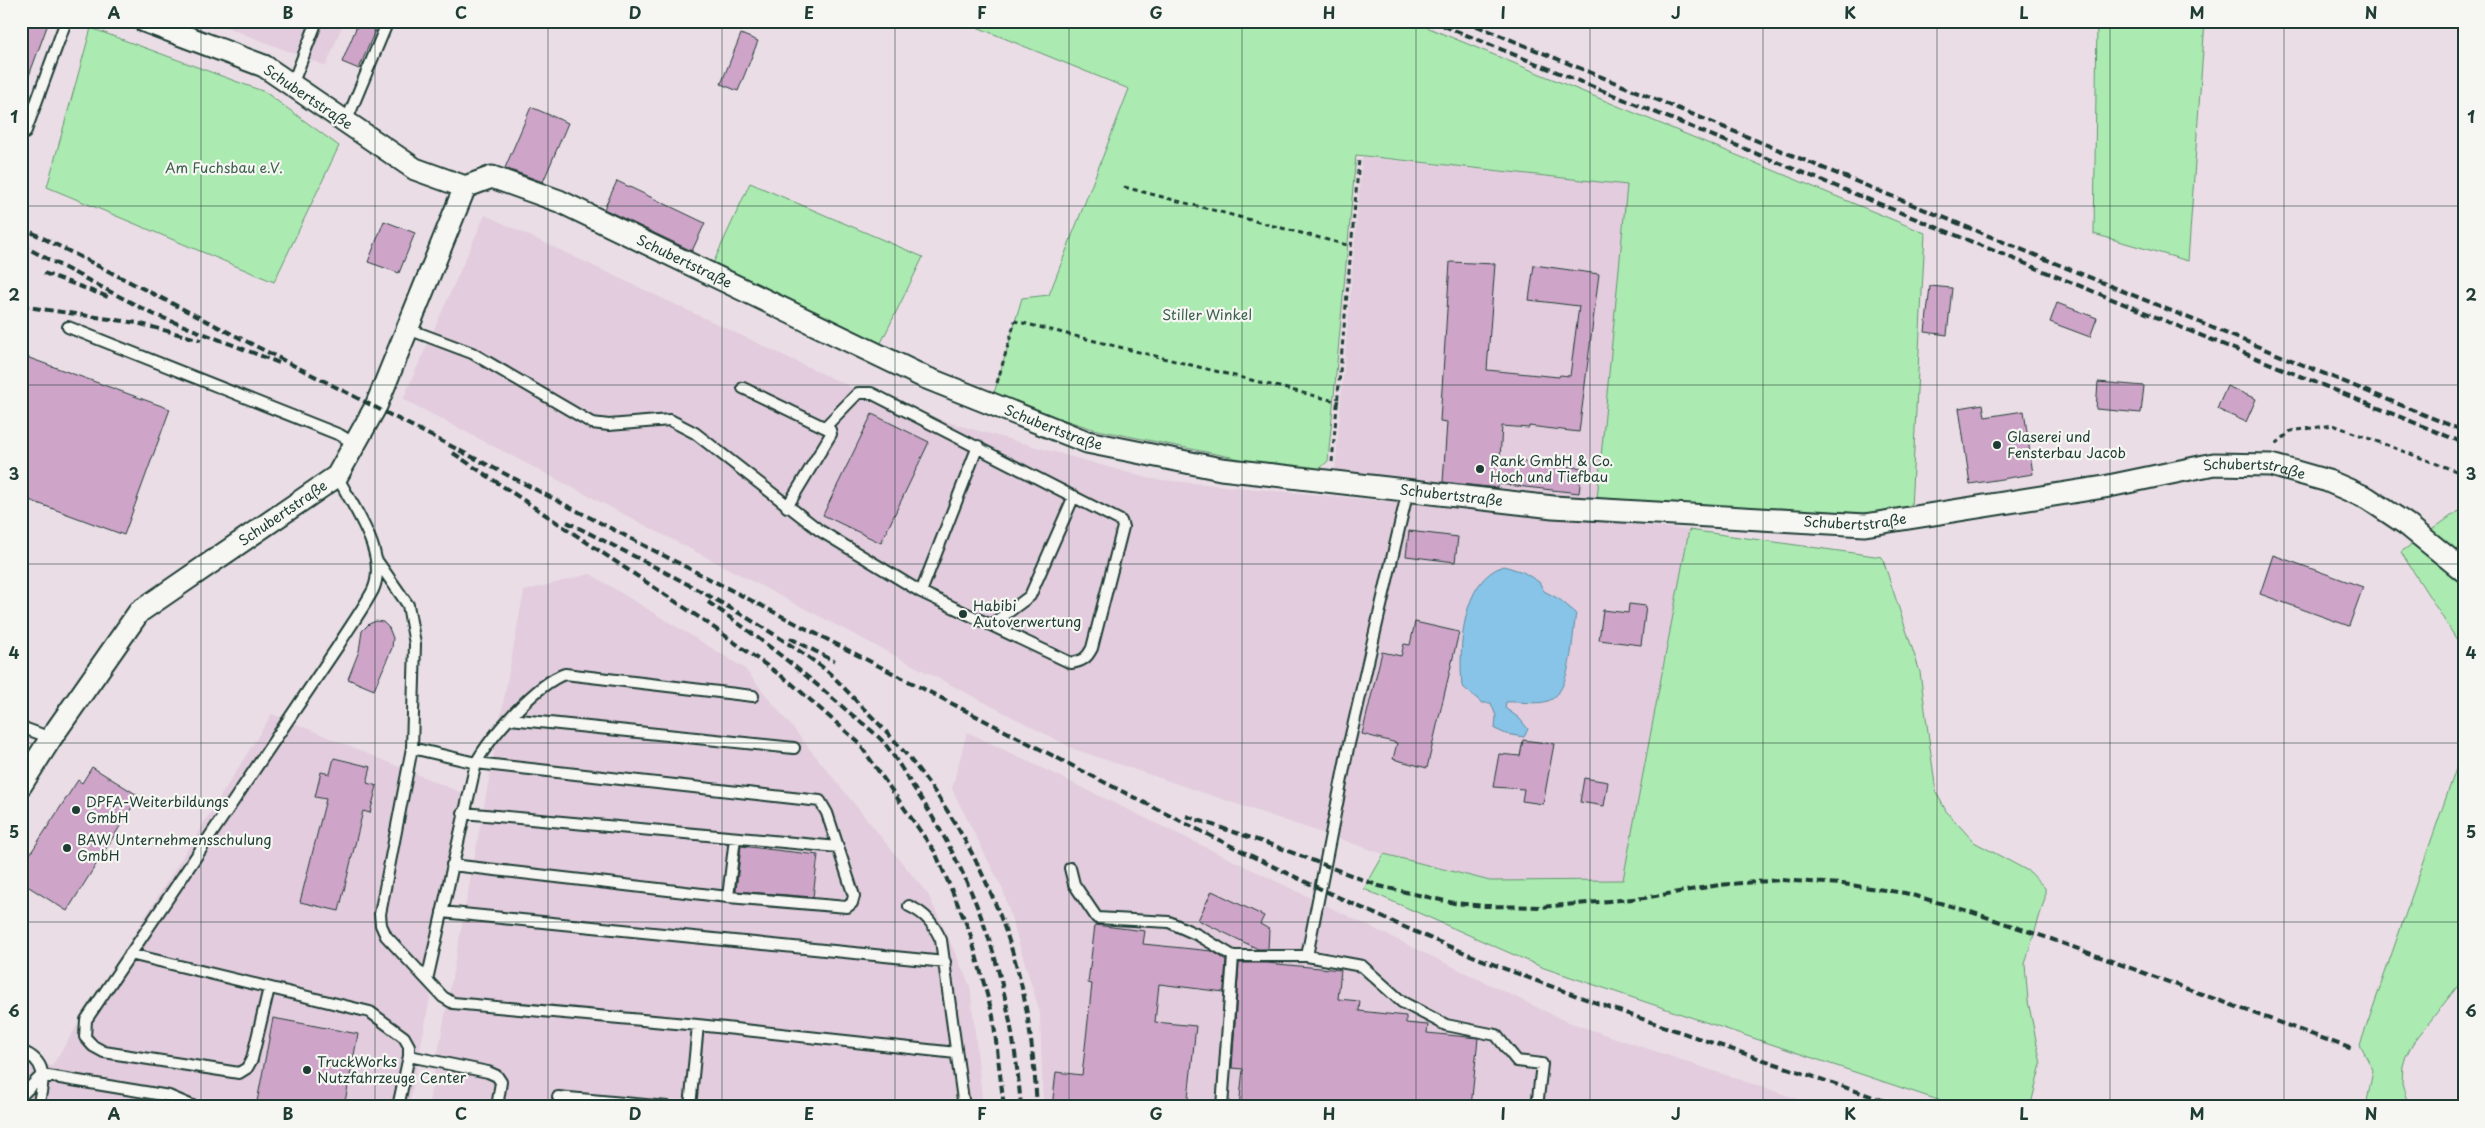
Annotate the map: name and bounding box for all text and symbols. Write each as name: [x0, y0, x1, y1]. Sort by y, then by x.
text: A: [108, 0, 121, 24]
text: B: [283, 0, 294, 24]
text: C: [455, 0, 467, 24]
text: D: [629, 0, 641, 24]
text: E: [804, 0, 814, 24]
text: F: [977, 0, 987, 24]
text: G: [1149, 0, 1163, 24]
text: H: [1323, 0, 1335, 24]
text: I: [1500, 0, 1506, 24]
text: J: [1671, 0, 1681, 24]
text: K: [1844, 0, 1856, 24]
text: L: [2019, 0, 2029, 24]
text: M: [2189, 0, 2205, 24]
text: N: [2365, 0, 2377, 24]
street label: Schubertstraße: [259, 59, 357, 134]
text: 1: [10, 104, 18, 128]
text: 1: [2467, 104, 2475, 128]
park label: Am Fuchsbau e.V.: [165, 157, 283, 178]
street label: Schubertstraße: [633, 229, 736, 293]
text: 2: [8, 282, 20, 306]
text: 2: [2465, 282, 2477, 306]
park label: Stiller Winkel: [1162, 304, 1252, 325]
street label: Schubertstraße: [1001, 399, 1104, 455]
place label: Glaserei und Fensterbau Jacob: [2007, 426, 2126, 463]
marker: Glaserei und Fensterbau Jacob: [1991, 439, 2003, 451]
place label: Rank GmbH & Co. Hoch und Tiefbau: [1490, 450, 1613, 487]
street label: Schubertstraße: [2201, 453, 2308, 484]
text: 3: [9, 461, 19, 485]
text: 3: [2466, 461, 2476, 485]
marker: Rank GmbH & Co. Hoch und Tiefbau: [1474, 463, 1486, 475]
street label: Schubertstraße: [234, 475, 331, 551]
street label: Schubertstraße: [1398, 479, 1504, 511]
street label: Schubertstraße: [1803, 508, 1908, 535]
place label: Habibi Autoverwertung: [973, 595, 1081, 632]
marker: Habibi Autoverwertung: [957, 608, 969, 620]
text: 4: [9, 640, 20, 664]
text: 4: [2466, 640, 2477, 664]
place label: DPFA-Weiterbildungs GmbH: [86, 791, 229, 828]
marker: DPFA-Weiterbildungs GmbH: [70, 804, 82, 816]
text: 5: [9, 819, 19, 843]
text: 5: [2466, 819, 2476, 843]
place label: BAW Unternehmensschulung GmbH: [77, 829, 272, 866]
marker: BAW Unternehmensschulung GmbH: [61, 842, 73, 854]
text: 6: [8, 998, 20, 1022]
text: 6: [2465, 998, 2477, 1022]
place label: TruckWorks Nutzfahrzeuge Center: [317, 1051, 467, 1088]
marker: TruckWorks Nutzfahrzeuge Center: [301, 1064, 313, 1076]
text: A: [108, 1101, 121, 1125]
text: B: [283, 1101, 294, 1125]
text: C: [455, 1101, 467, 1125]
text: D: [629, 1101, 641, 1125]
text: E: [804, 1101, 814, 1125]
text: F: [977, 1101, 987, 1125]
text: G: [1149, 1101, 1163, 1125]
text: H: [1323, 1101, 1335, 1125]
text: I: [1500, 1101, 1506, 1125]
text: J: [1671, 1101, 1681, 1125]
text: K: [1844, 1101, 1856, 1125]
text: L: [2019, 1101, 2029, 1125]
text: M: [2189, 1101, 2205, 1125]
text: N: [2365, 1101, 2377, 1125]

